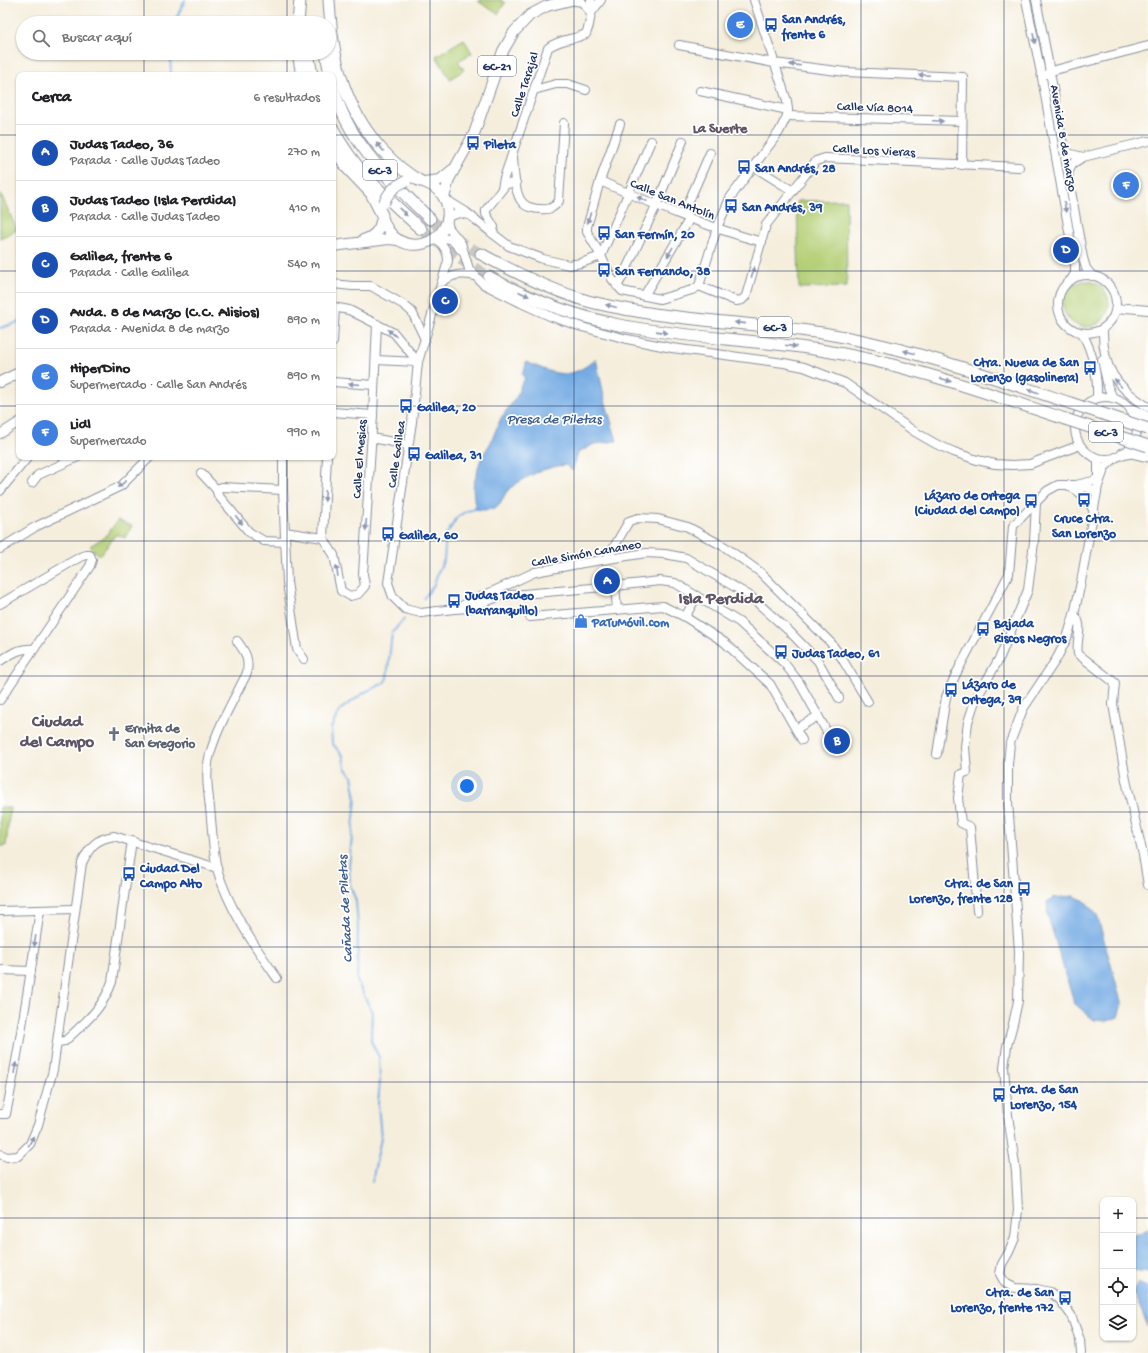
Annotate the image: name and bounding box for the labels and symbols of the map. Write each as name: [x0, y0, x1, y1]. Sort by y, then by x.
pin: E: [727, 10, 753, 40]
place label: San Andrés, frente 6: [781, 13, 846, 43]
bus stop icon: San Andrés, frente 6: [763, 17, 779, 33]
one-way arrow: [1031, 32, 1037, 44]
street label: Calle Tarajal: [508, 50, 543, 119]
road number: GC-21: [478, 56, 516, 76]
one-way arrow: [789, 62, 801, 68]
one-way arrow: [917, 72, 930, 78]
street label: Avenida 8 de marzo: [1046, 84, 1079, 193]
street label: Calle Vía 8014: [837, 100, 913, 117]
one-way arrow: [932, 117, 944, 124]
district label: La Suerte: [693, 121, 748, 138]
bus stop icon: Pileta: [465, 135, 481, 151]
place label: Pileta: [483, 138, 517, 153]
street label: Calle Los Vieras: [832, 142, 917, 161]
one-way arrow: [376, 143, 385, 152]
bus stop icon: San Andrés, 28: [736, 159, 752, 175]
road number: GC-3: [363, 160, 397, 180]
place label: San Andrés, 28: [755, 162, 836, 177]
pin: F: [1113, 170, 1139, 200]
street label: Calle San Antolín: [628, 176, 717, 224]
one-way arrow: [636, 196, 647, 202]
bus stop icon: San Andrés, 39: [723, 198, 739, 214]
place label: San Andrés, 39: [742, 201, 823, 216]
one-way arrow: [1062, 201, 1068, 213]
one-way arrow: [398, 207, 408, 217]
one-way arrow: [586, 213, 592, 225]
bus stop icon: San Fermín, 20: [596, 225, 612, 241]
place label: San Fermín, 20: [615, 228, 695, 243]
pin: D: [1053, 235, 1079, 265]
one-way arrow: [667, 246, 674, 258]
bus stop icon: San Fernando, 38: [596, 262, 612, 278]
place label: San Fernando, 38: [615, 265, 710, 280]
one-way arrow: [750, 266, 756, 278]
pin: C: [432, 286, 458, 316]
one-way arrow: [518, 291, 530, 297]
one-way arrow: [605, 303, 617, 309]
road number: GC-3: [758, 317, 792, 337]
one-way arrow: [734, 320, 746, 327]
one-way arrow: [387, 329, 397, 338]
one-way arrow: [656, 329, 668, 335]
one-way arrow: [785, 343, 798, 349]
one-way arrow: [903, 349, 915, 355]
place label: Ctra. Nueva de San Lorenzo (gasolinera): [971, 356, 1080, 386]
bus stop icon: Ctra. Nueva de San Lorenzo (gasolinera): [1082, 360, 1098, 376]
one-way arrow: [940, 377, 952, 383]
one-way arrow: [1114, 377, 1123, 388]
one-way arrow: [348, 380, 360, 387]
one-way arrow: [1027, 388, 1039, 394]
bus stop icon: Galilea, 20: [398, 398, 414, 414]
place label: Galilea, 20: [417, 401, 476, 416]
water label: Presa de Piletas: [507, 412, 603, 429]
street label: Calle El Mesias: [350, 418, 371, 499]
street label: Calle Galilea: [385, 419, 410, 489]
road number: GC-3: [1089, 422, 1123, 442]
bus stop icon: Galilea, 31: [406, 446, 422, 462]
place label: Galilea, 31: [425, 449, 482, 464]
one-way arrow: [116, 480, 127, 488]
place label: Lázaro de Ortega (Ciudad del Campo): [914, 489, 1021, 520]
one-way arrow: [322, 490, 328, 503]
bus stop icon: Cruce Ctra. San Lorenzo: [1076, 492, 1092, 508]
bus stop icon: Lázaro de Ortega (Ciudad del Campo): [1023, 493, 1039, 509]
place label: Cruce Ctra. San Lorenzo: [1052, 512, 1116, 542]
one-way arrow: [234, 514, 243, 525]
one-way arrow: [363, 519, 370, 531]
bus stop icon: Galilea, 60: [380, 526, 396, 542]
place label: Galilea, 60: [399, 529, 459, 544]
street label: Calle Simón Cananeo: [530, 537, 643, 571]
one-way arrow: [334, 565, 340, 577]
pin: A: [594, 566, 620, 596]
place label: Judas Tadeo (barranquillo): [464, 589, 538, 619]
district label: Isla Perdida: [679, 590, 765, 610]
bus stop icon: Judas Tadeo (barranquillo): [446, 593, 462, 609]
shop icon: PaTuMóvil.com: [573, 613, 589, 629]
place label: PaTuMóvil.com: [591, 616, 670, 631]
place label: Bajada Riscos Negros: [993, 617, 1067, 647]
bus stop icon: Bajada Riscos Negros: [975, 621, 991, 637]
bus stop icon: Judas Tadeo, 61: [773, 644, 789, 660]
place label: Judas Tadeo, 61: [791, 647, 880, 662]
place label: Lázaro de Ortega, 39: [962, 678, 1022, 708]
bus stop icon: Lázaro de Ortega, 39: [943, 682, 959, 698]
district label: Ciudad del Campo: [20, 713, 94, 753]
place label: Ermita de San Gregorio: [125, 722, 196, 752]
church icon: Ermita de San Gregorio: [106, 726, 122, 742]
pin: B: [824, 726, 850, 756]
your location: [457, 776, 477, 796]
water label: Cañada de Piletas: [335, 853, 358, 963]
place label: Ciudad Del Campo Alto: [139, 862, 203, 893]
bus stop icon: Ciudad Del Campo Alto: [121, 866, 137, 882]
place label: Ctra. de San Lorenzo, frente 128: [909, 877, 1014, 907]
bus stop icon: Ctra. de San Lorenzo, frente 128: [1016, 881, 1032, 897]
one-way arrow: [32, 934, 38, 947]
one-way arrow: [12, 1062, 18, 1074]
place label: Ctra. de San Lorenzo, 154: [1009, 1083, 1079, 1113]
bus stop icon: Ctra. de San Lorenzo, 154: [991, 1087, 1007, 1103]
one-way arrow: [28, 1135, 34, 1147]
place label: Ctra. de San Lorenzo, frente 172: [950, 1286, 1055, 1316]
bus stop icon: Ctra. de San Lorenzo, frente 172: [1057, 1290, 1073, 1306]

